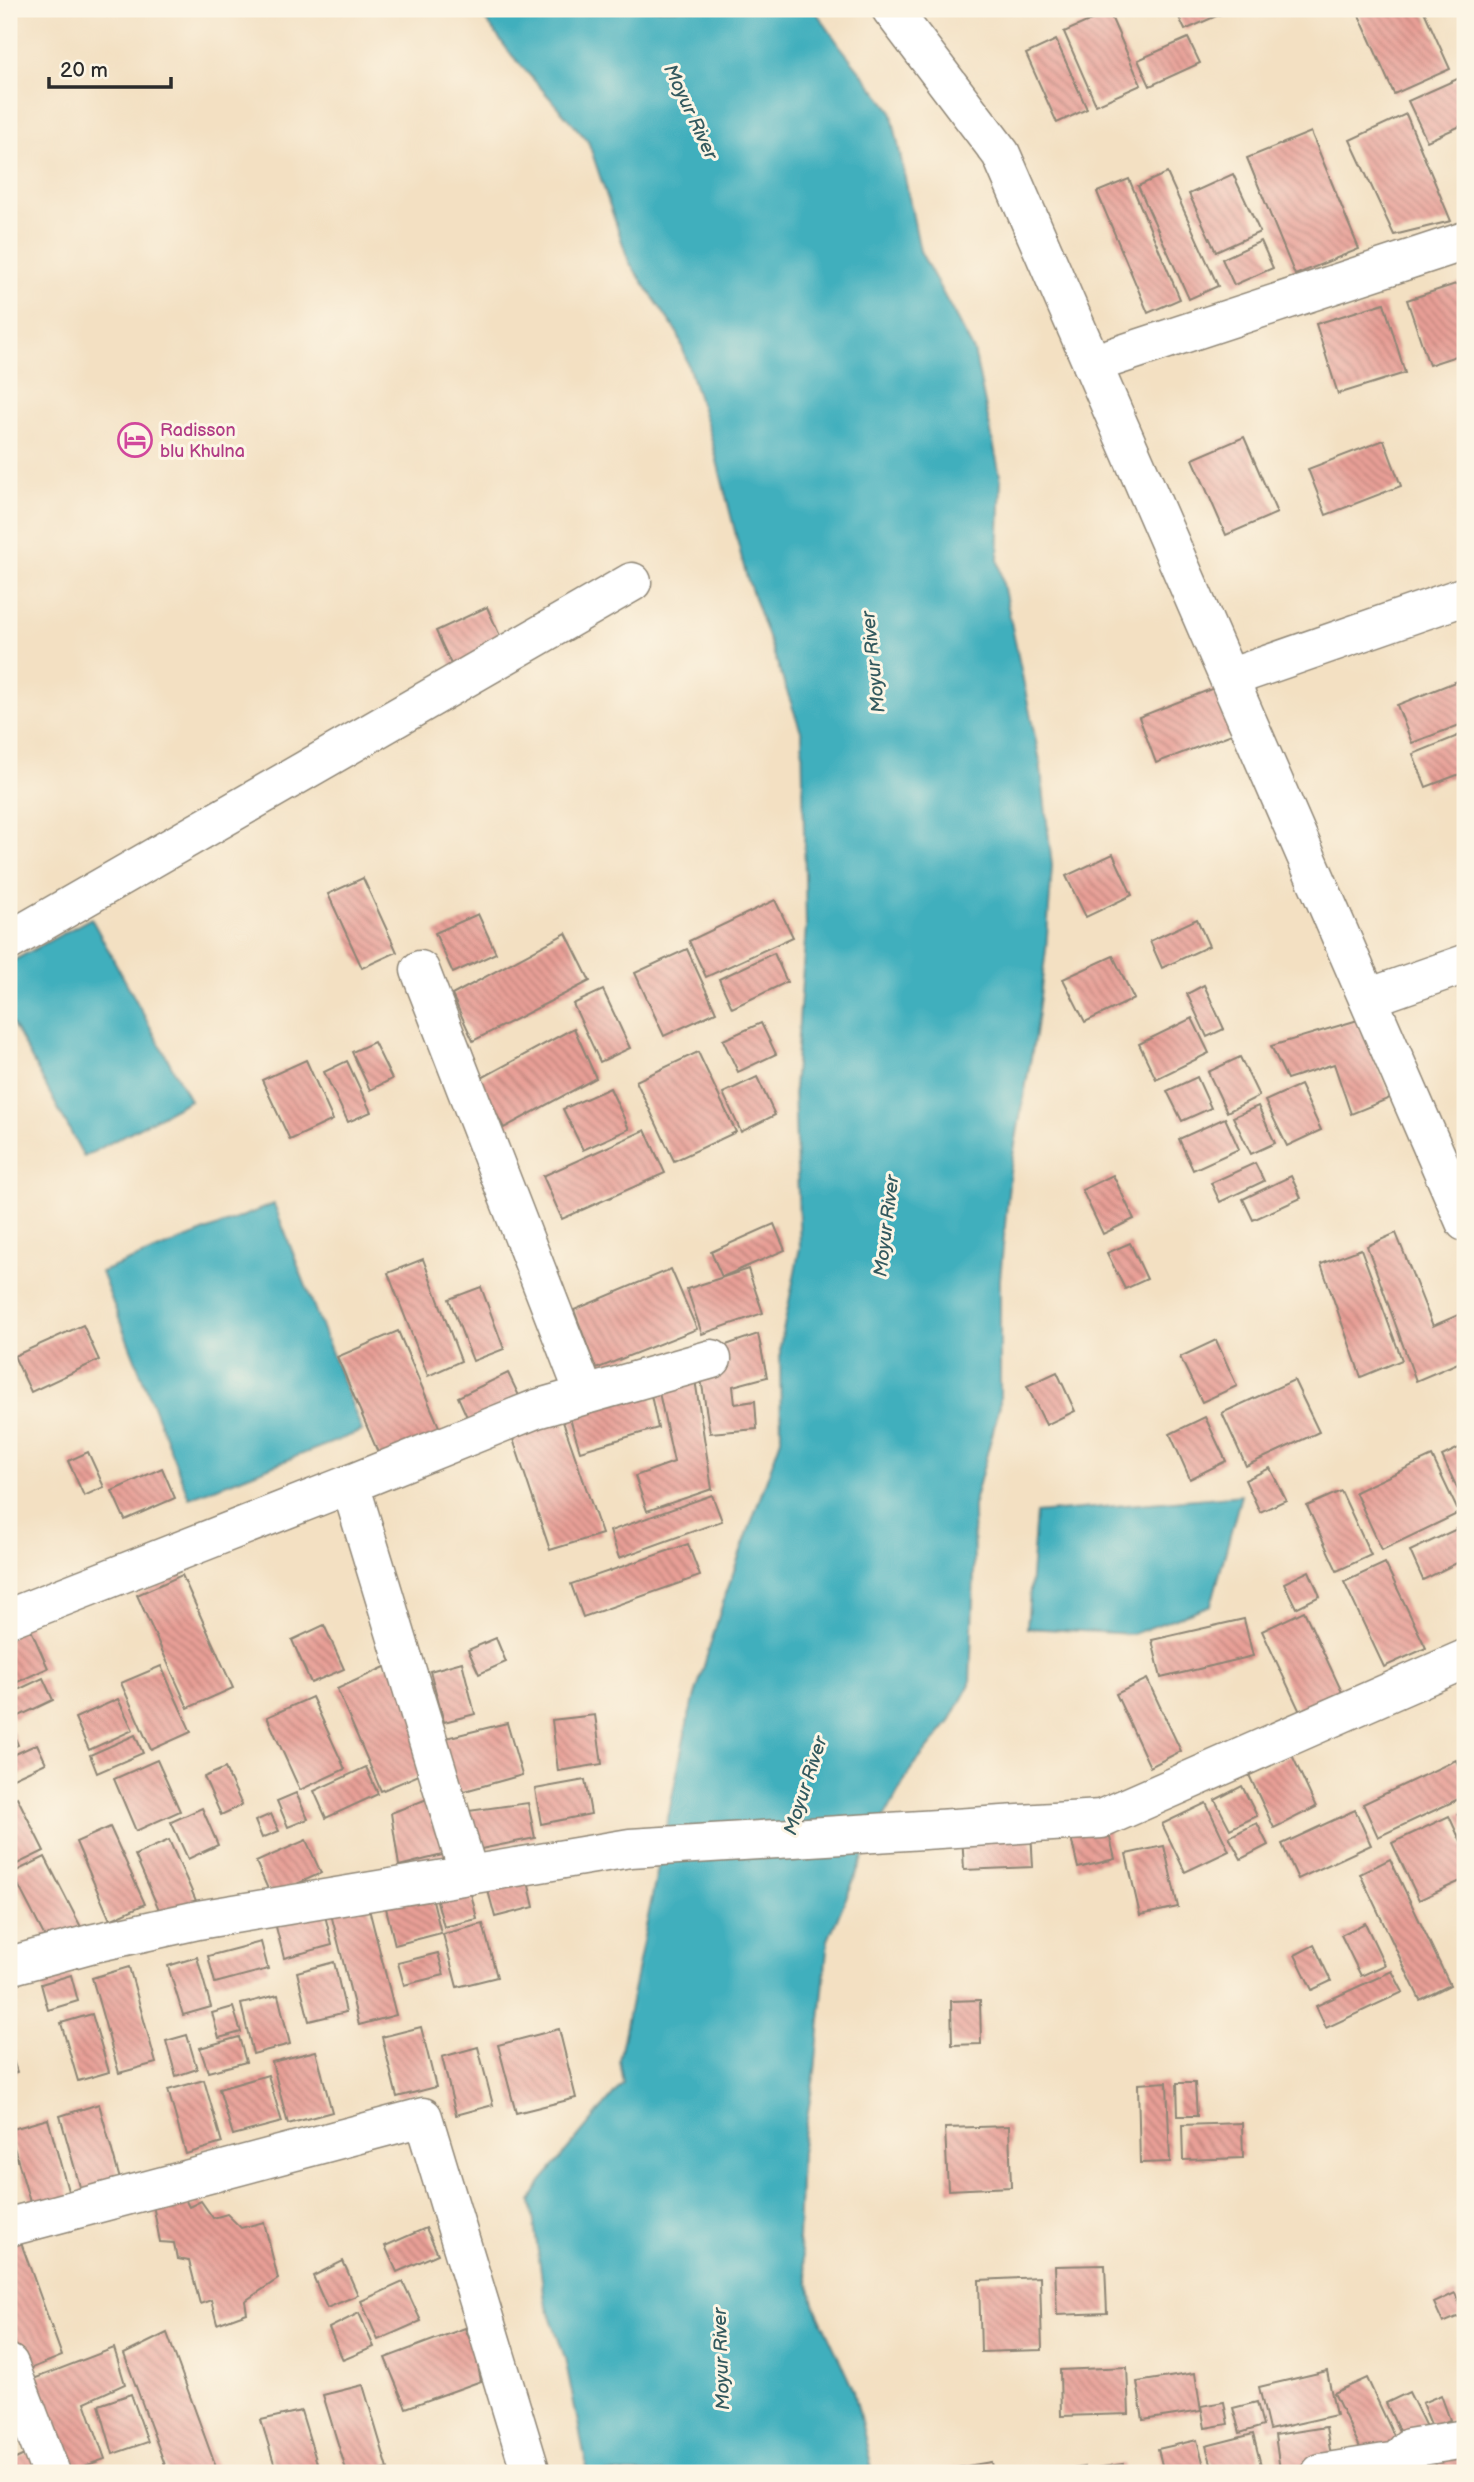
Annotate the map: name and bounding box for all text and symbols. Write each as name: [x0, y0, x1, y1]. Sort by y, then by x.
scale bar: [49, 46, 172, 90]
text: 20 m: [60, 58, 108, 83]
water label: Moyur River: [658, 61, 723, 164]
place label: Radisson blu Khulna: [160, 420, 245, 462]
hotel icon: Radisson blu Khulna: [116, 421, 154, 459]
water label: Moyur River: [857, 609, 891, 714]
water label: Moyur River: [869, 1173, 905, 1278]
water label: Moyur River: [779, 1733, 833, 1838]
water label: Moyur River: [709, 2306, 735, 2411]

